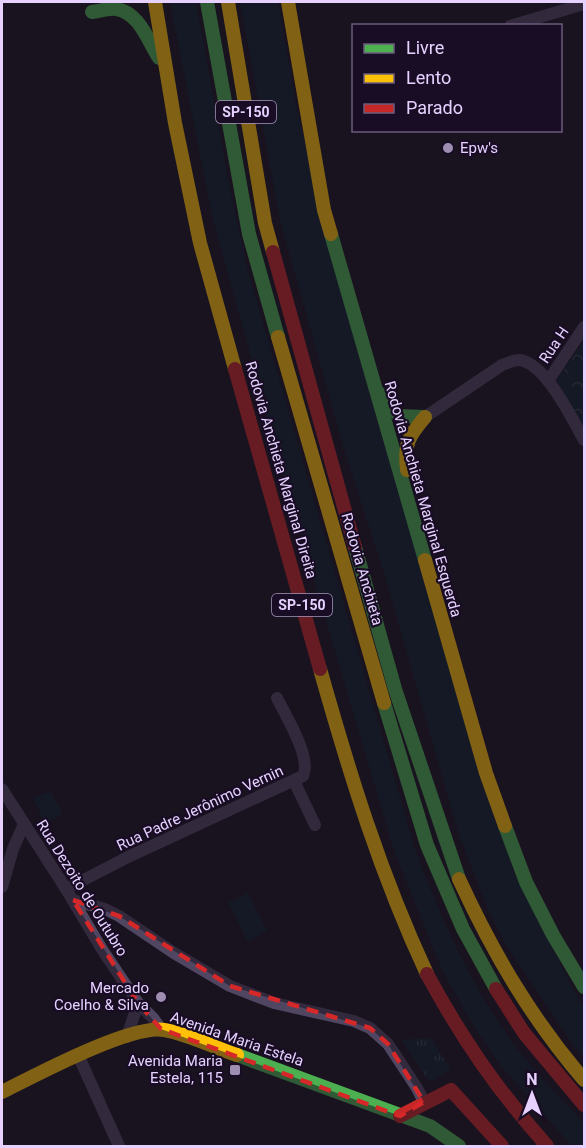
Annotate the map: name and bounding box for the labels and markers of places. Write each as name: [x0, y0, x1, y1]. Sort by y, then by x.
place label: Epw's: [460, 139, 498, 157]
marker: Epw's: [441, 141, 455, 155]
place label: Mercado Coelho & Silva: [54, 979, 149, 1014]
marker: Mercado Coelho & Silva: [154, 990, 168, 1004]
place label: Avenida Maria Estela, 115: [128, 1052, 223, 1087]
marker: Avenida Maria Estela, 115: [228, 1063, 242, 1077]

